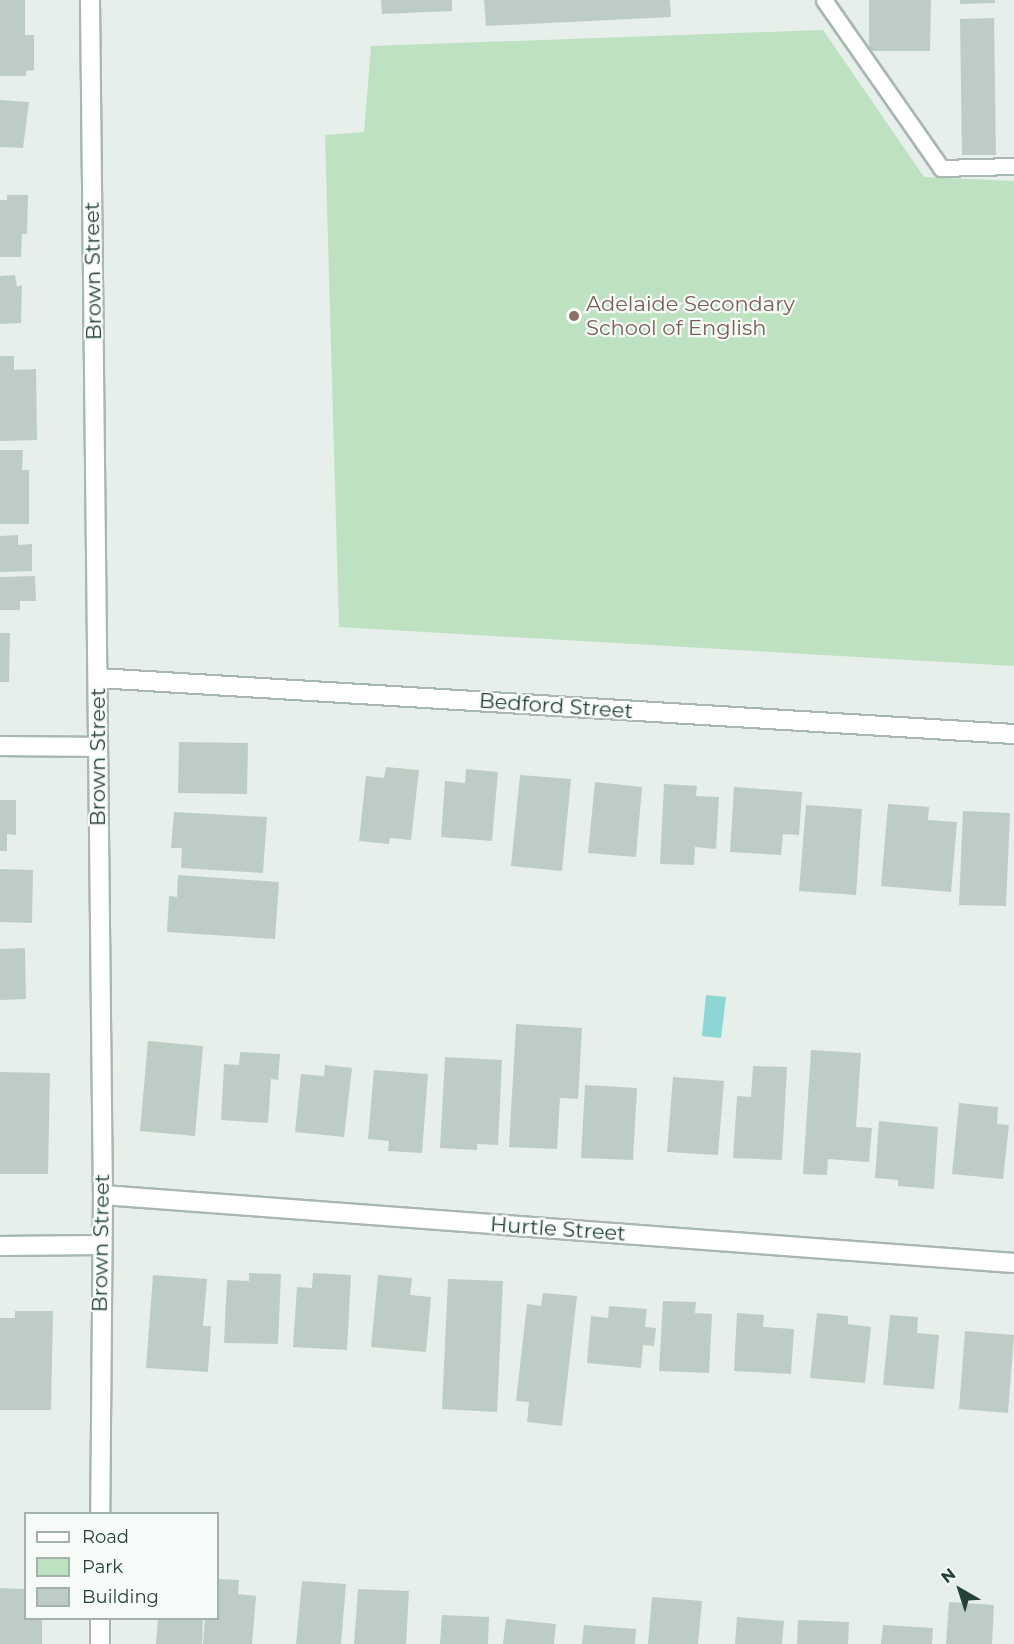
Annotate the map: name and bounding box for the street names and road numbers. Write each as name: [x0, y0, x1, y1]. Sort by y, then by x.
street label: Brown Street: [79, 202, 107, 340]
street label: Brown Street: [85, 688, 111, 826]
street label: Bedford Street: [478, 688, 634, 724]
street label: Brown Street: [87, 1174, 115, 1312]
street label: Hurtle Street: [489, 1212, 627, 1246]

